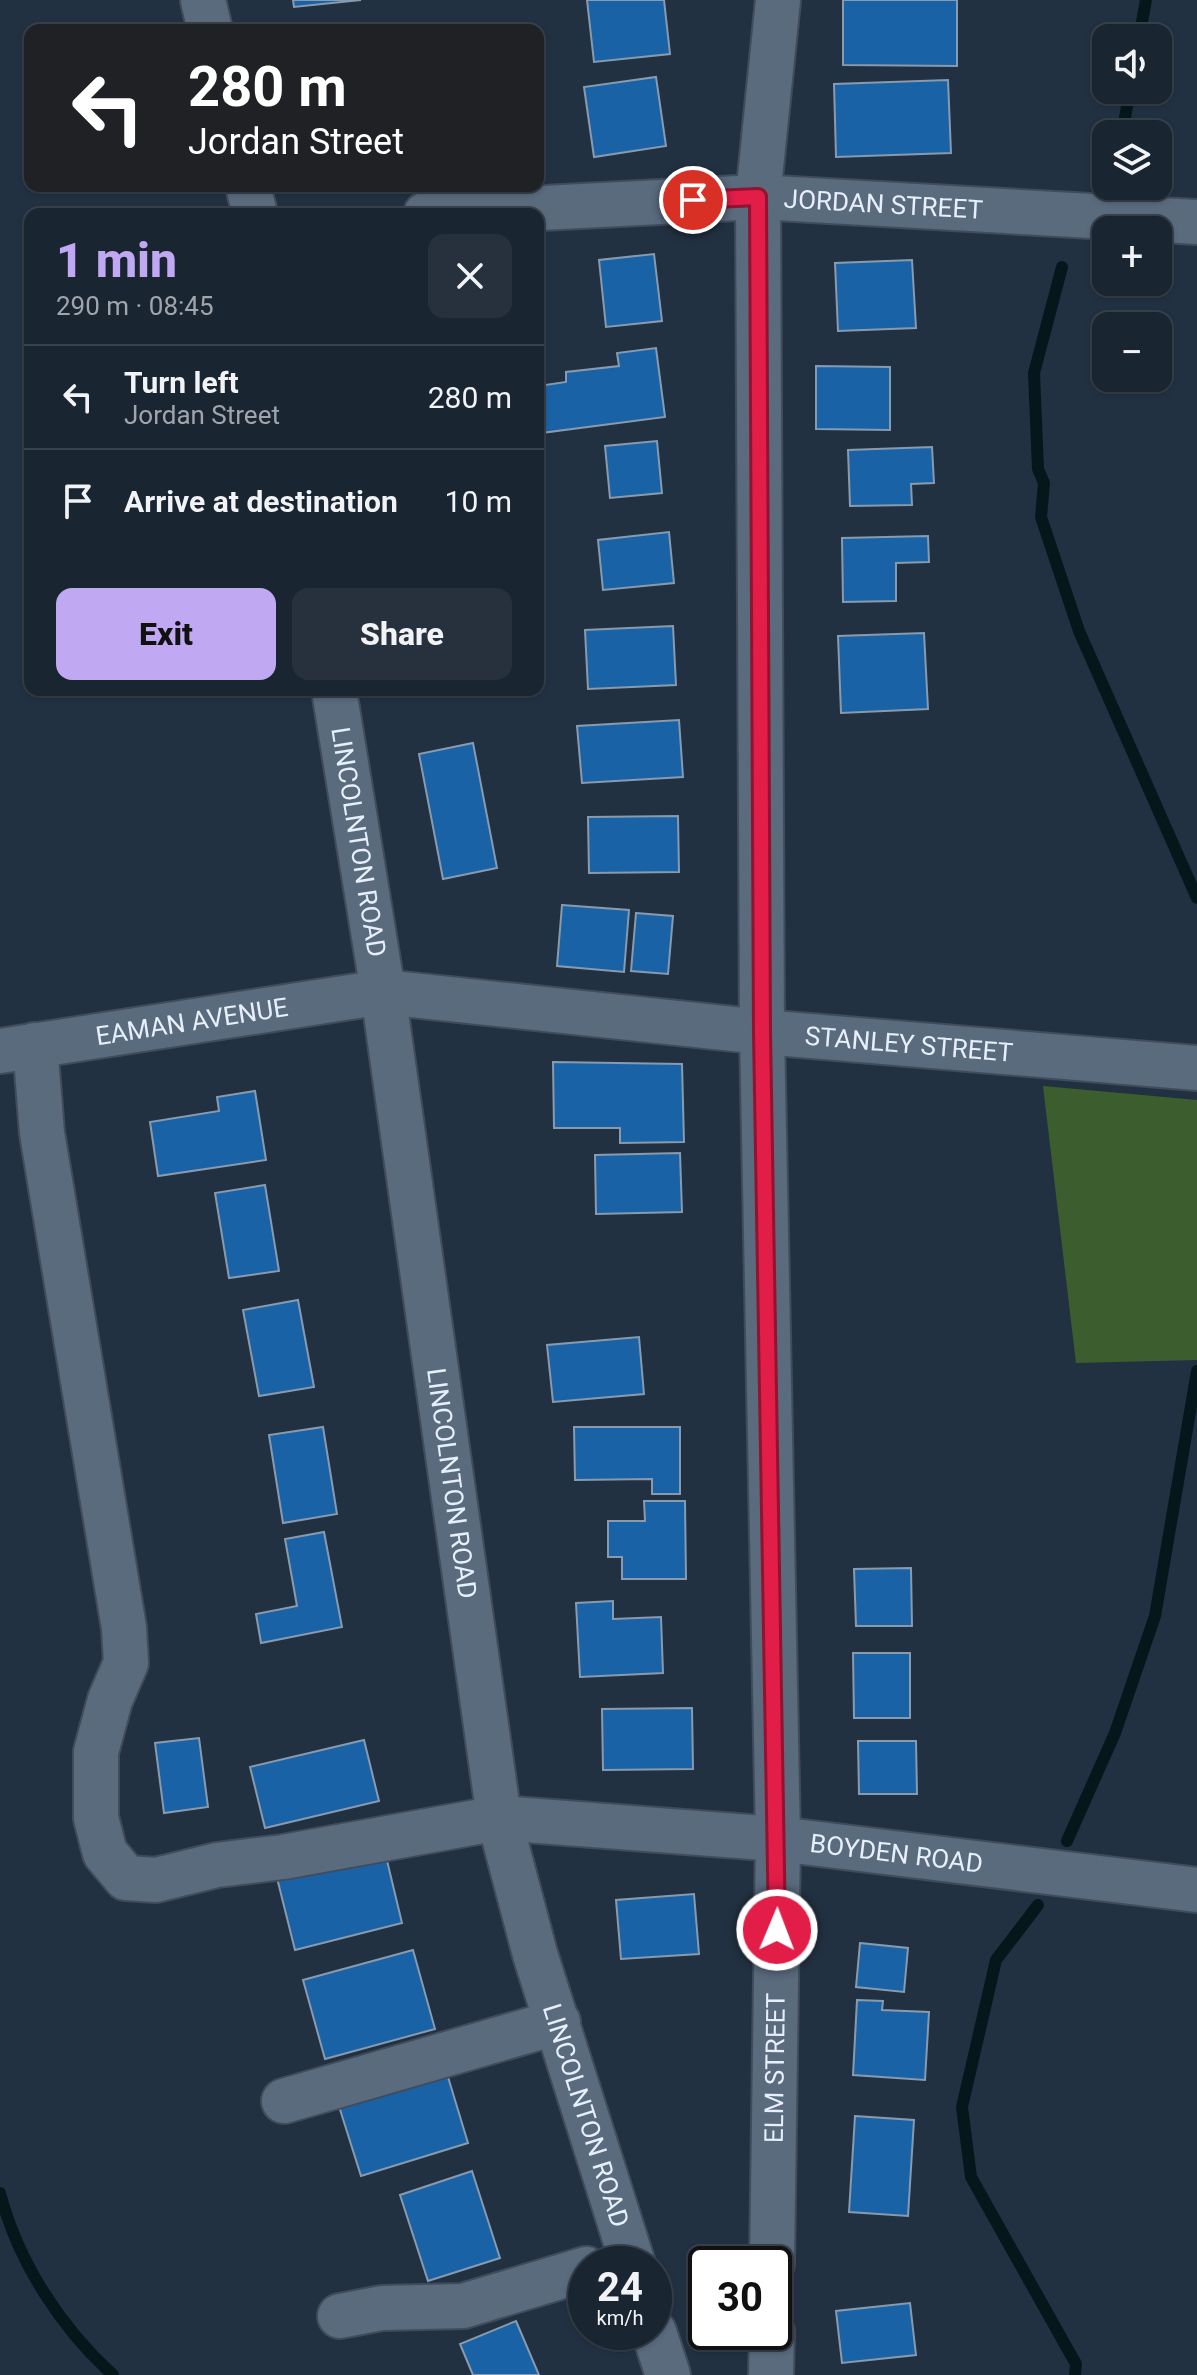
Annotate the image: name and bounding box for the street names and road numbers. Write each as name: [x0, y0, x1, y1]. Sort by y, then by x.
street label: JORDAN STREET: [783, 183, 984, 225]
street label: LINCOLNTON ROAD: [325, 725, 392, 959]
street label: EAMAN AVENUE: [94, 992, 290, 1051]
street label: STANLEY STREET: [804, 1021, 1014, 1068]
street label: LINCOLNTON ROAD: [421, 1366, 483, 1600]
street label: BOYDEN ROAD: [808, 1828, 984, 1879]
street label: ELM STREET: [759, 1993, 791, 2143]
street label: LINCOLNTON ROAD: [537, 2000, 635, 2231]

